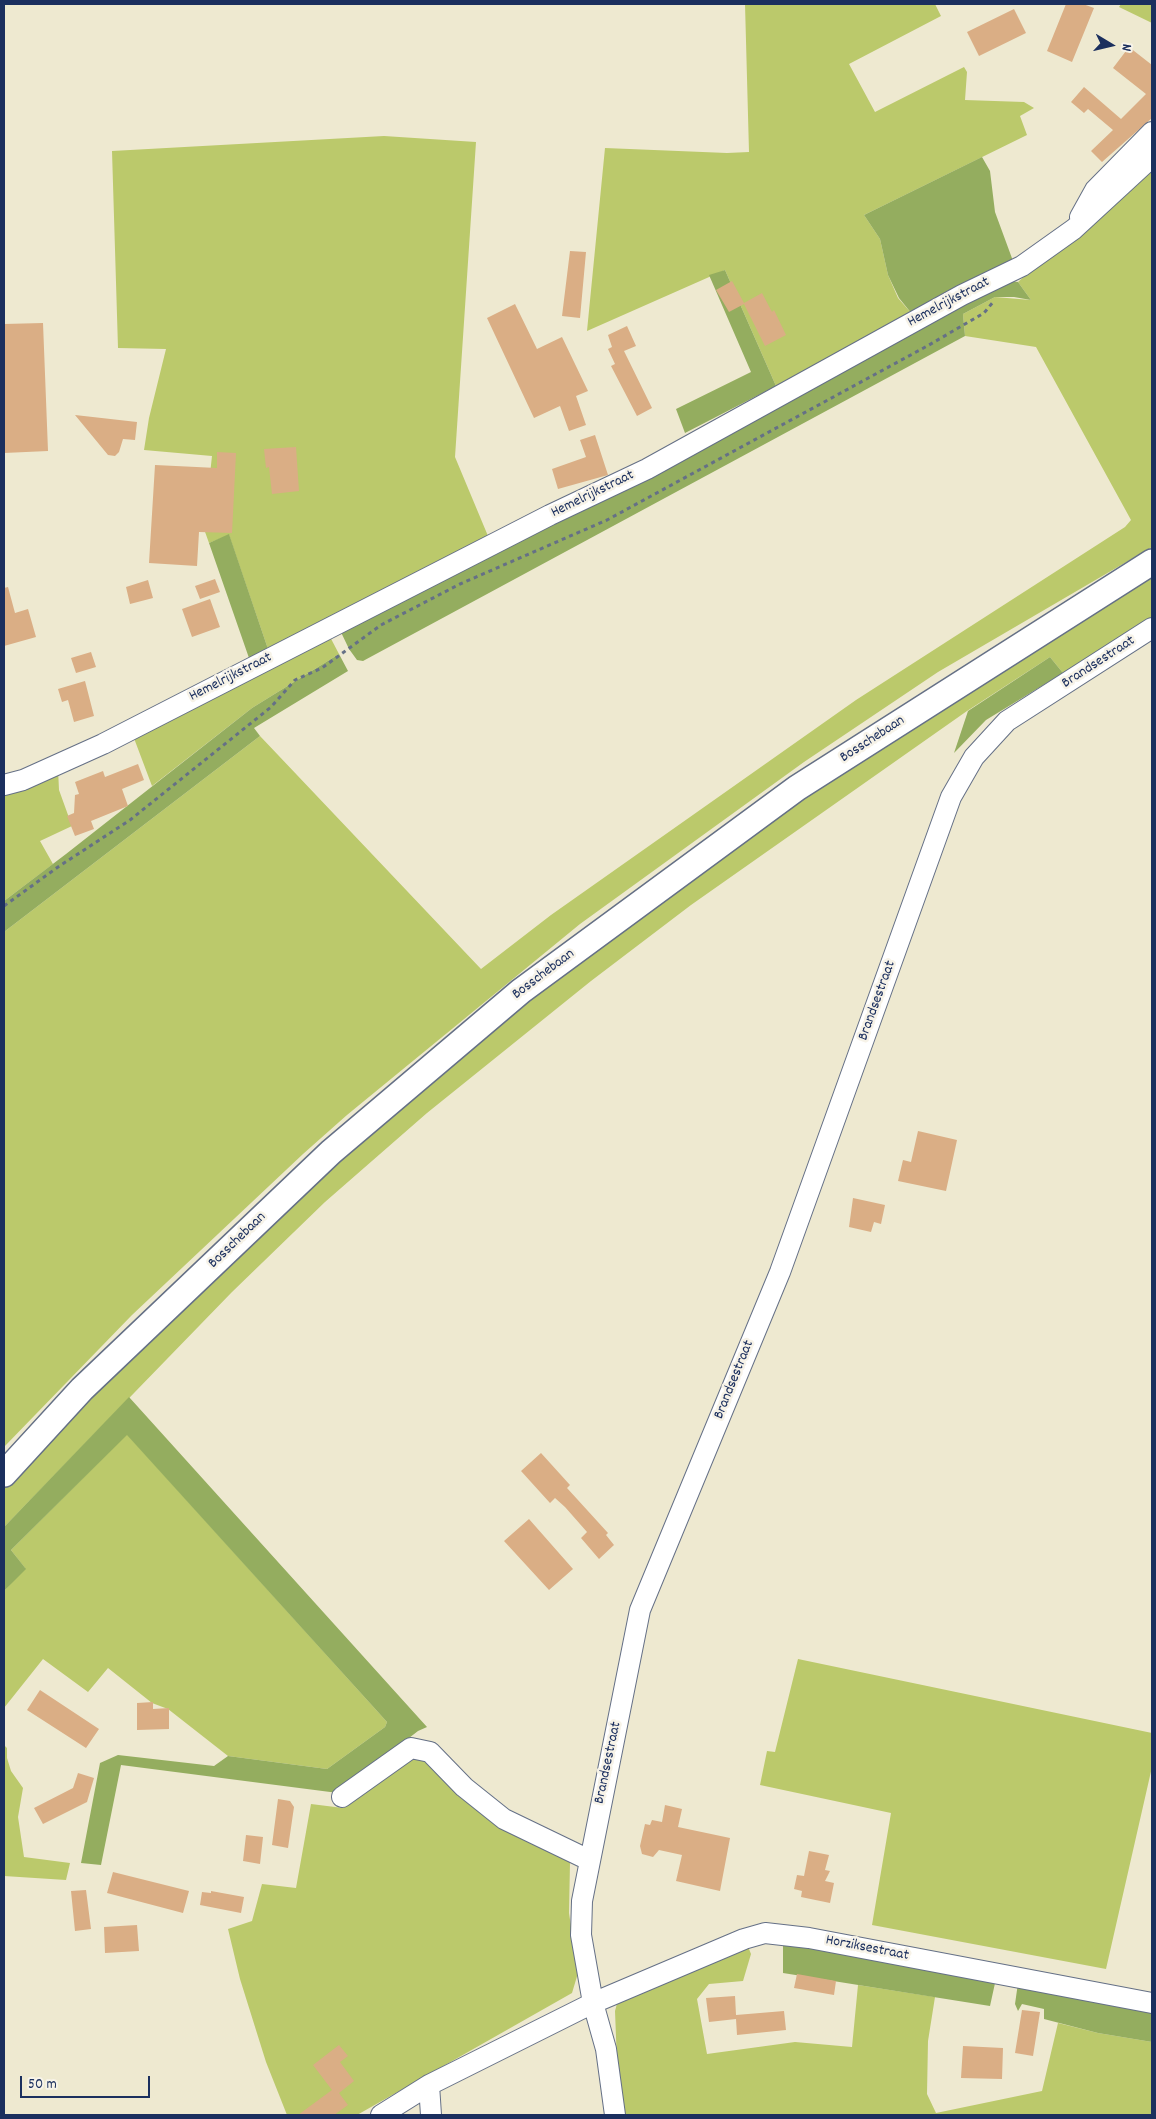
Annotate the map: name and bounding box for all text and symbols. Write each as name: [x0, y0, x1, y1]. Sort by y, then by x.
north arrow: [1086, 20, 1136, 70]
text: N: [1115, 42, 1136, 52]
street label: Hemelrijkstraat: [905, 274, 993, 332]
street label: Hemelrijkstraat: [549, 467, 637, 523]
street label: Brandsestraat: [1059, 633, 1139, 693]
street label: Hemelrijkstraat: [187, 650, 275, 706]
street label: Bosschebaan: [837, 712, 909, 768]
street label: Bosschebaan: [509, 946, 579, 1004]
street label: Brandsestraat: [855, 959, 901, 1043]
street label: Bosschebaan: [205, 1209, 271, 1273]
street label: Brandsestraat: [711, 1338, 759, 1422]
street label: Brandsestraat: [592, 1720, 626, 1806]
street label: Horziksestraat: [824, 1932, 910, 1966]
scale bar: [22, 2066, 152, 2098]
text: 50 m: [28, 2074, 57, 2096]

